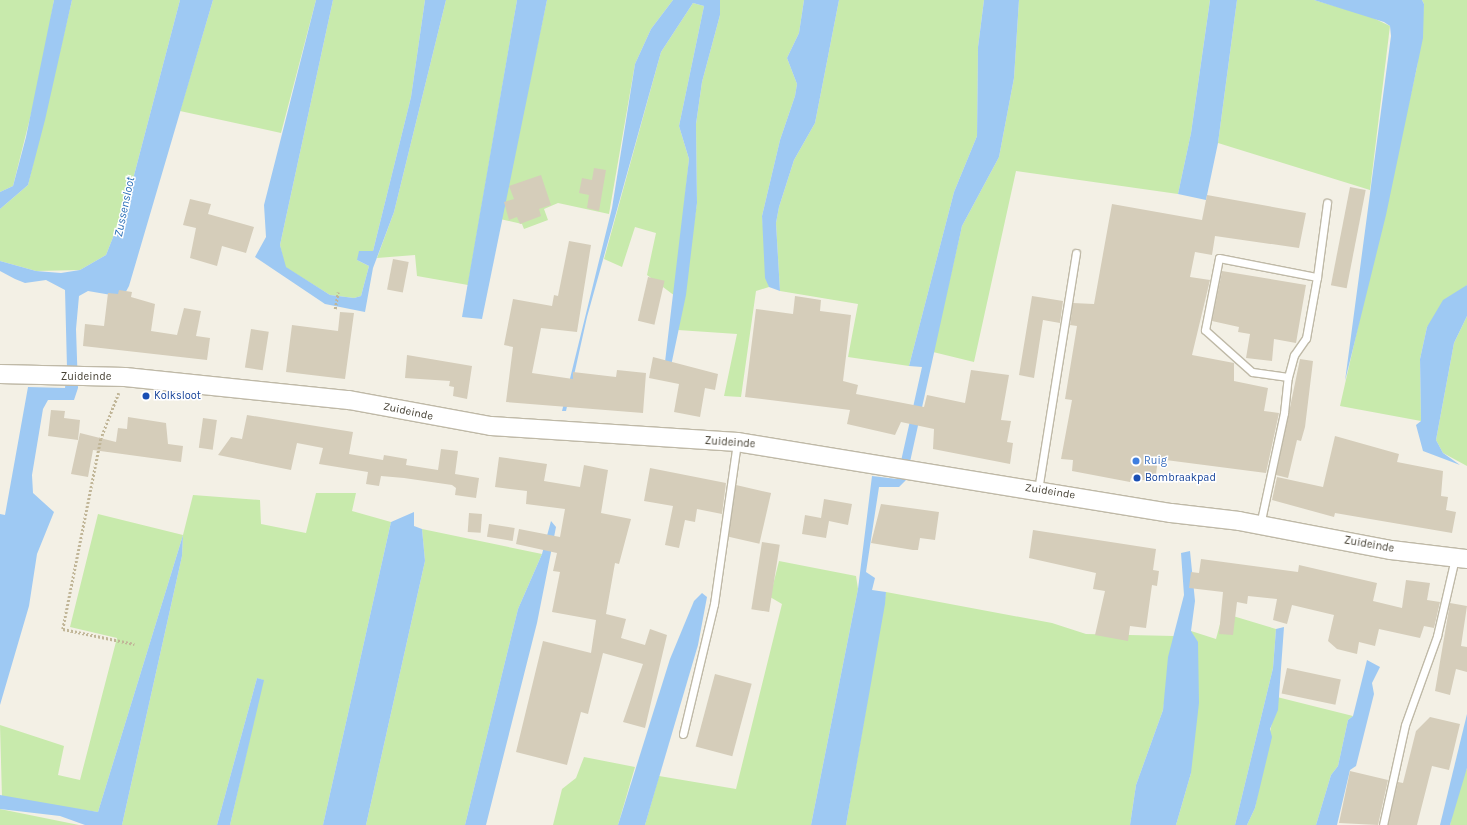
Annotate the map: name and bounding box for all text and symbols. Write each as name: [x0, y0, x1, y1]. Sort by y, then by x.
water label: Zussensloot: [112, 176, 138, 238]
street label: Zuideinde: [61, 370, 111, 384]
place label: Kolksloot: [154, 389, 201, 403]
marker: Kolksloot: [141, 391, 151, 401]
street label: Zuideinde: [382, 400, 434, 424]
street label: Zuideinde: [704, 435, 756, 451]
place label: Ruig: [1144, 454, 1167, 468]
marker: Ruig: [1131, 456, 1141, 466]
place label: Bombraakpad: [1145, 471, 1216, 485]
marker: Bombraakpad: [1132, 473, 1142, 483]
street label: Zuideinde: [1024, 482, 1076, 502]
street label: Zuideinde: [1343, 534, 1395, 556]

